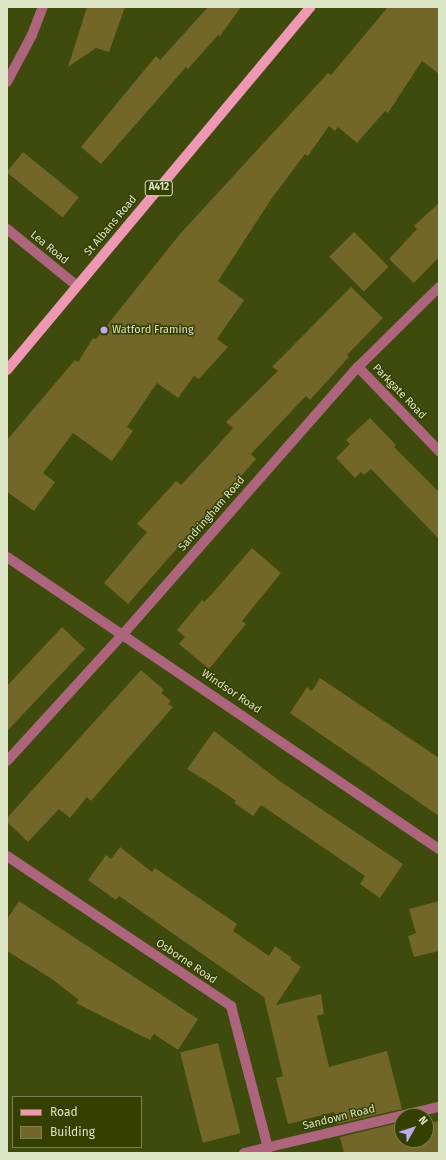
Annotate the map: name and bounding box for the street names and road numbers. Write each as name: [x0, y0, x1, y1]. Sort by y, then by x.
road number: A412: [144, 180, 174, 196]
street label: St Albans Road: [82, 193, 140, 259]
street label: Lea Road: [27, 229, 71, 267]
street label: Parkgate Road: [370, 362, 428, 422]
street label: Sandringham Road: [176, 474, 248, 554]
street label: Windsor Road: [199, 667, 263, 717]
street label: Osborne Road: [153, 937, 219, 987]
street label: Sandown Road: [301, 1103, 377, 1133]

